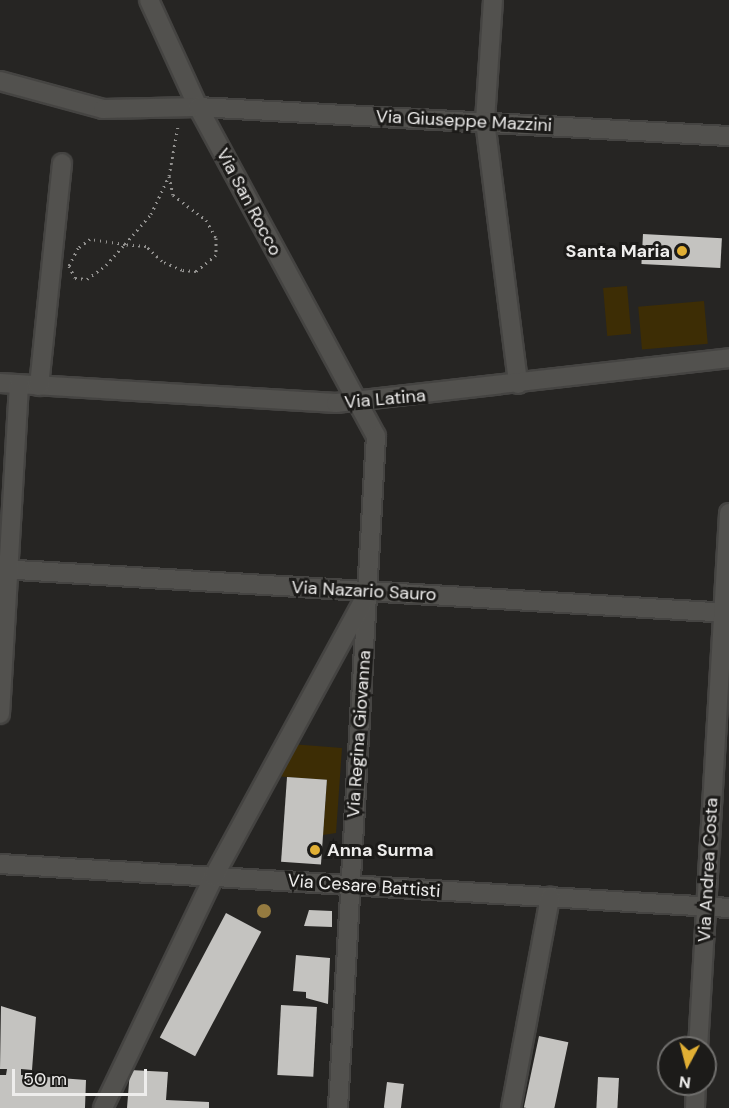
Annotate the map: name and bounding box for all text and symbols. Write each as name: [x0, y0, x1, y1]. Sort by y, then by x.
street label: Via Giuseppe Mazzini: [375, 106, 553, 136]
street label: Via San Rocco: [212, 145, 286, 259]
place label: Santa Maria: [566, 240, 670, 262]
marker: Santa Maria: [675, 244, 689, 258]
street label: Via Latina: [343, 385, 427, 413]
street label: Via Nazario Sauro: [291, 576, 437, 606]
street label: Via Regina Giovanna: [342, 649, 376, 819]
street label: Via Andrea Costa: [693, 797, 723, 943]
place label: Anna Surma: [327, 839, 434, 861]
marker: Anna Surma: [308, 843, 322, 857]
street label: Via Cesare Battisti: [287, 870, 441, 902]
north arrow: [657, 1036, 717, 1096]
scale bar: [15, 1057, 150, 1095]
text: 50 m: [23, 1067, 67, 1091]
text: N: [678, 1071, 692, 1094]

